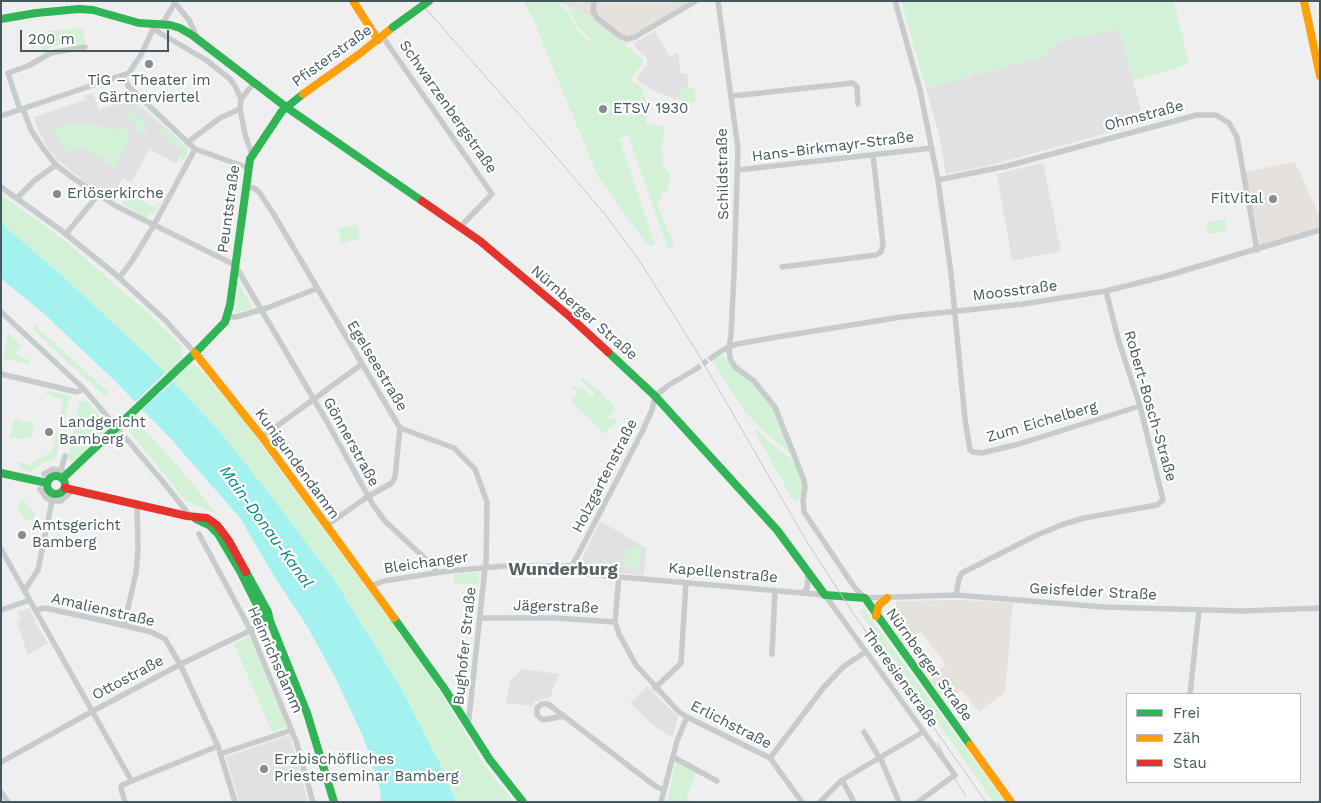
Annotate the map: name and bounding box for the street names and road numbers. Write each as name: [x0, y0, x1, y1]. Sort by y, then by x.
street label: Pfisterstraße: [289, 21, 375, 91]
street label: Schwarzenbergstraße: [395, 37, 501, 177]
street label: Ohmstraße: [1102, 97, 1186, 135]
street label: Schildstraße: [713, 128, 733, 220]
street label: Hans-Birkmayr-Straße: [751, 128, 915, 166]
street label: Peuntstraße: [214, 164, 244, 254]
street label: Nürnberger Straße: [527, 262, 641, 364]
street label: Moosstraße: [972, 277, 1058, 305]
street label: Egelseestraße: [343, 317, 411, 415]
street label: Robert-Bosch-Straße: [1120, 328, 1180, 484]
street label: Gönnerstraße: [319, 394, 383, 490]
street label: Zum Eichelberg: [985, 398, 1099, 446]
street label: Kunigundendamm: [251, 405, 343, 523]
street label: Holzgartenstraße: [569, 416, 641, 536]
street label: Bleichanger: [383, 548, 469, 578]
street label: Kapellenstraße: [668, 559, 778, 587]
street label: Geisfelder Straße: [1029, 580, 1157, 604]
street label: Bughofer Straße: [450, 586, 480, 706]
street label: Amalienstraße: [49, 589, 157, 631]
street label: Jägerstraße: [513, 597, 599, 617]
street label: Heinrichsdamm: [243, 604, 307, 716]
street label: Nürnberger Straße: [882, 605, 976, 725]
street label: Theresienstraße: [858, 625, 942, 731]
street label: Ottostraße: [89, 652, 167, 704]
street label: Erlichstraße: [688, 697, 774, 753]

